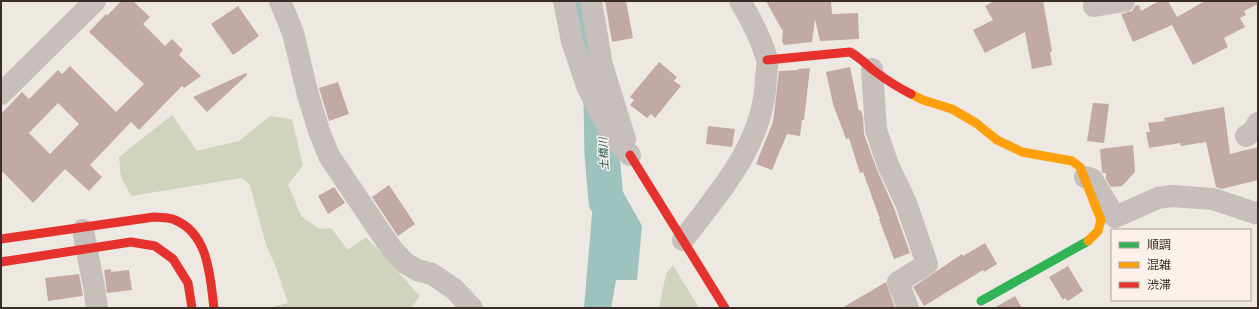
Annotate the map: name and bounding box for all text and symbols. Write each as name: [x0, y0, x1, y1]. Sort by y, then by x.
water label: 土橋川: [595, 136, 611, 171]
legend: [1111, 229, 1251, 301]
text: 順調: [1147, 236, 1171, 253]
text: 混雑: [1147, 256, 1171, 273]
text: 渋滞: [1147, 276, 1171, 293]

